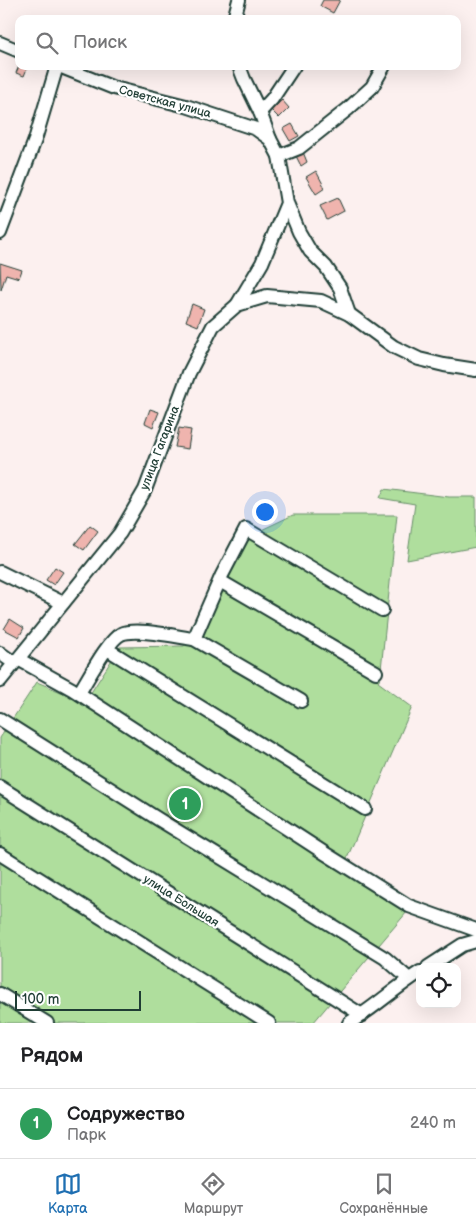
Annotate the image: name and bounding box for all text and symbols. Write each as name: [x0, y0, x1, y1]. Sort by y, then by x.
search box: [15, 15, 461, 70]
icon: search: [33, 29, 61, 57]
text: Поиск: [73, 31, 127, 54]
street label: Советская улица: [117, 82, 213, 122]
street label: улица Гагарина: [137, 404, 183, 492]
your location: [252, 499, 278, 525]
pin: 1: [169, 785, 201, 823]
street label: улица Большая: [140, 872, 222, 931]
map controls: [416, 963, 461, 1008]
button: locate: [416, 963, 461, 1008]
scale bar: [15, 988, 141, 1011]
text: 100 m: [22, 991, 59, 1008]
text: Рядом: [20, 1043, 83, 1068]
text: Содружество: [67, 1103, 185, 1126]
text: 1: [33, 1114, 39, 1133]
text: 240 m: [410, 1114, 456, 1133]
text: Парк: [67, 1126, 106, 1145]
tab: Карта: [48, 1170, 88, 1217]
tab: Маршрут: [184, 1170, 243, 1217]
tab: Сохранённые: [339, 1170, 428, 1217]

